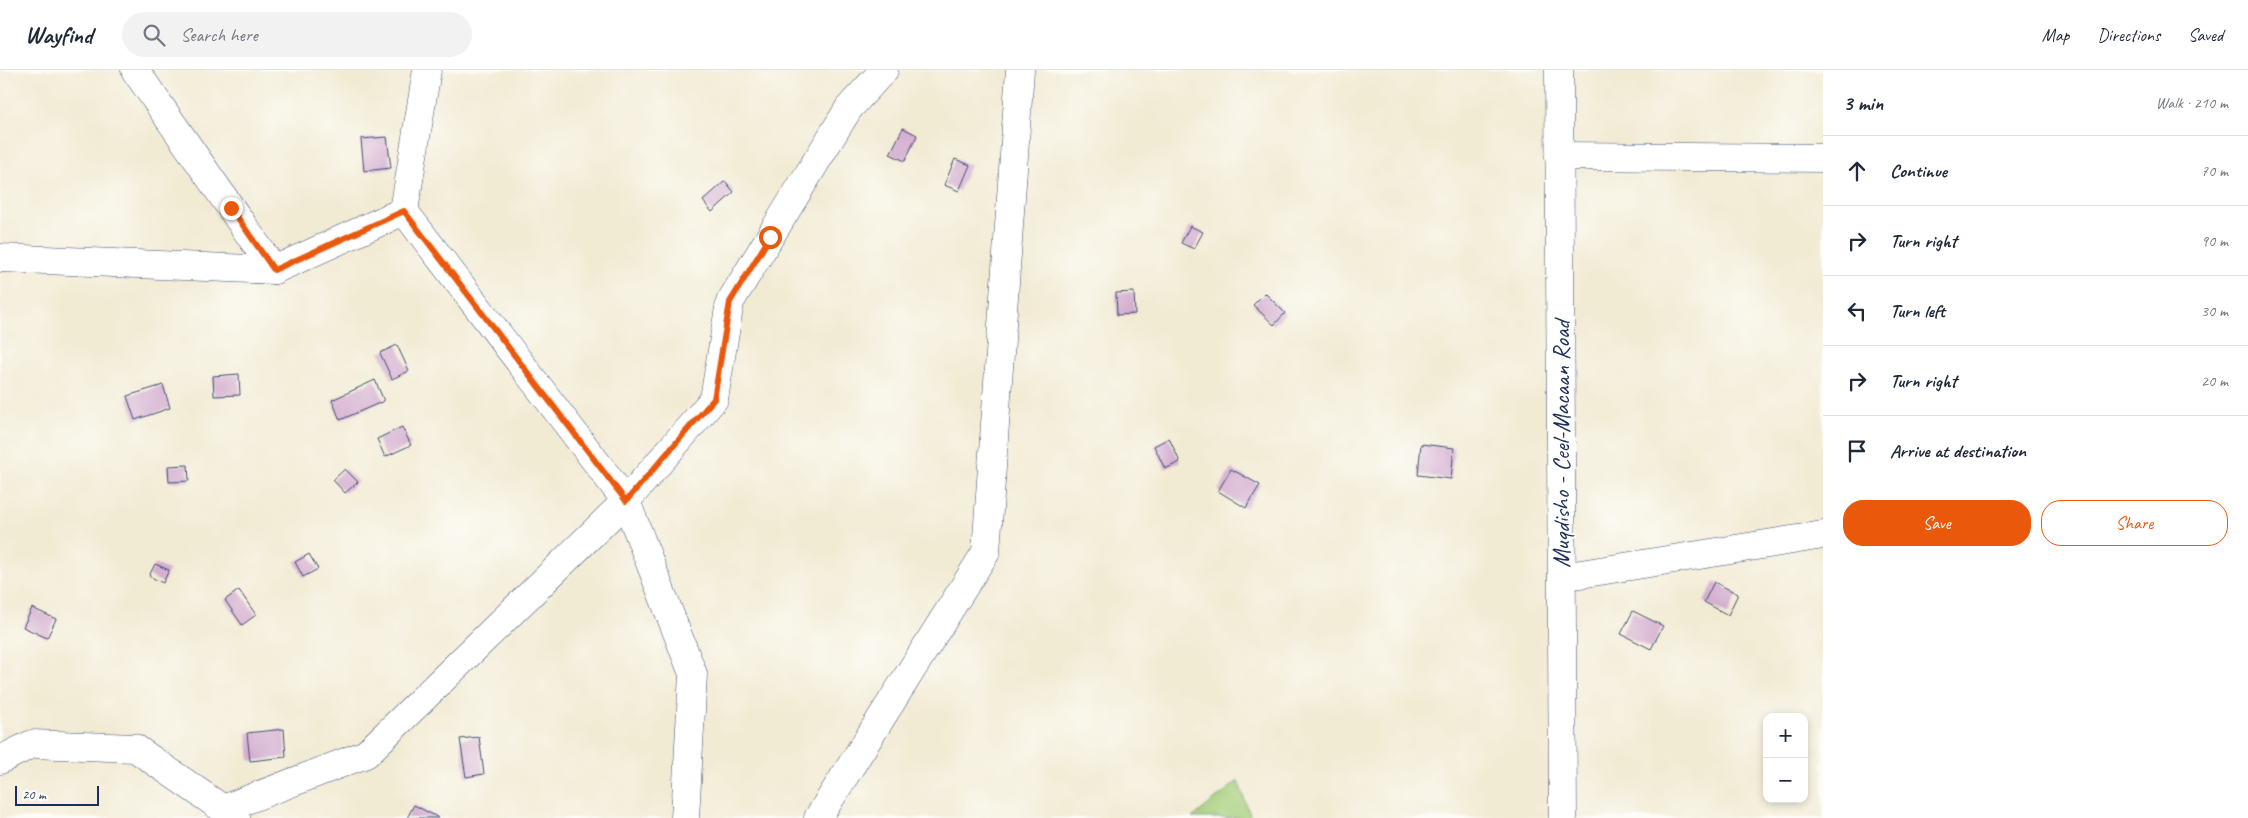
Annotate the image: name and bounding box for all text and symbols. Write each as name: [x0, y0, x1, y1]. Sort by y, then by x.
search box: [122, 12, 472, 57]
text: Wayfind: [25, 20, 92, 50]
icon: search: [140, 21, 168, 49]
text: Search here: [180, 23, 258, 47]
text: Map: [2042, 24, 2069, 46]
text: Directions: [2097, 24, 2160, 46]
text: Saved: [2188, 24, 2223, 46]
text: 3 min: [1843, 90, 1883, 116]
text: Walk · 210 m: [2156, 93, 2228, 113]
icon: ahead: [1843, 157, 1871, 185]
text: Continue: [1890, 159, 1947, 183]
text: 70 m: [2201, 161, 2228, 181]
route end: [220, 197, 243, 220]
route start: [759, 226, 782, 249]
icon: right: [1843, 227, 1871, 255]
text: Turn right: [1890, 229, 1957, 253]
text: 90 m: [2201, 231, 2228, 251]
icon: left: [1843, 297, 1871, 325]
text: Turn left: [1890, 299, 1945, 323]
text: 30 m: [2201, 301, 2228, 321]
street label: Muqdisho - Ceel-Macaan Road: [1546, 317, 1576, 568]
icon: right: [1843, 367, 1871, 395]
text: Turn right: [1890, 369, 1957, 393]
text: 20 m: [2201, 371, 2228, 391]
icon: arrive: [1843, 437, 1871, 465]
text: Arrive at destination: [1890, 439, 2026, 463]
button: Save: [1843, 500, 2031, 546]
button: Share: [2041, 500, 2228, 546]
map controls: [1763, 713, 1808, 803]
button: +: [1763, 713, 1808, 758]
button: −: [1763, 758, 1808, 803]
scale bar: [15, 783, 99, 806]
text: 20 m: [22, 786, 46, 803]

